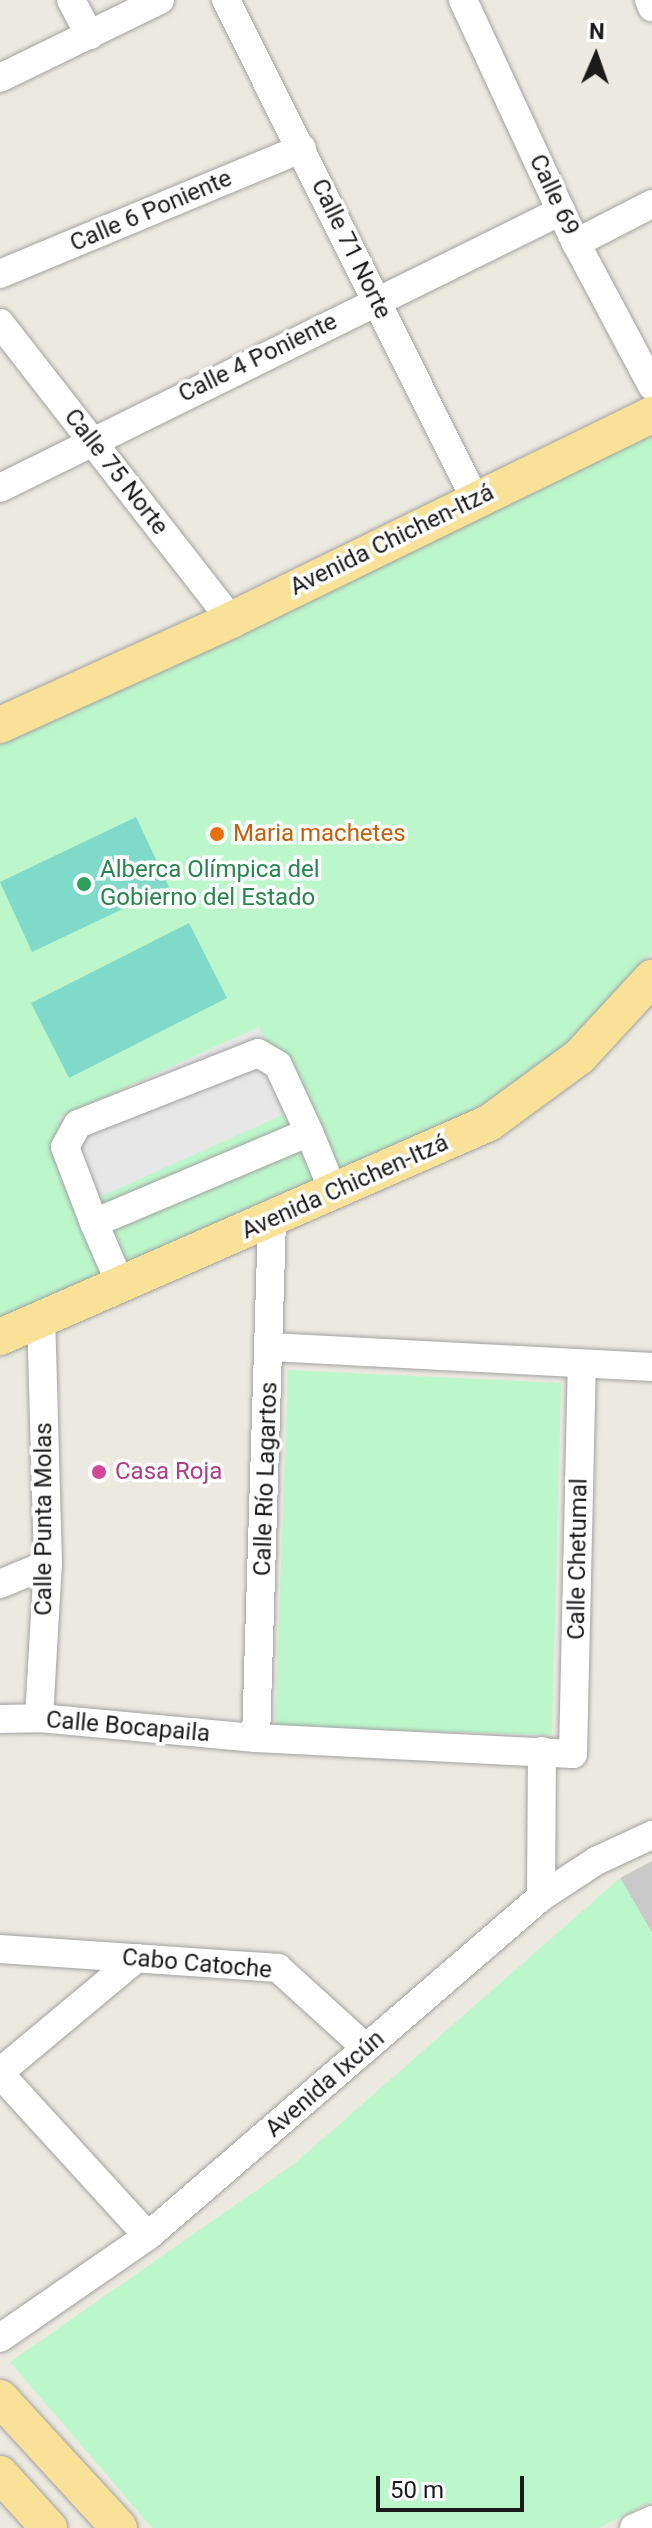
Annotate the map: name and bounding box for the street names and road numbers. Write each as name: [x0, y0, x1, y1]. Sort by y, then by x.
street label: Calle 69: [523, 150, 585, 240]
street label: Calle 6 Poniente: [66, 164, 236, 258]
street label: Calle 71 Norte: [305, 174, 397, 324]
street label: Calle 4 Poniente: [174, 307, 342, 409]
street label: Calle 75 Norte: [58, 403, 174, 541]
street label: Avenida Chichen-Itzá: [285, 478, 499, 602]
street label: Avenida Chichen-Itzá: [237, 1128, 453, 1246]
street label: Calle Río Lagartos: [248, 1381, 284, 1577]
street label: Calle Punta Molas: [30, 1422, 58, 1616]
street label: Calle Chetumal: [562, 1478, 594, 1640]
street label: Calle Bocapaila: [45, 1705, 211, 1749]
street label: Cabo Catoche: [121, 1943, 273, 1985]
street label: Avenida Ixcún: [260, 2025, 390, 2143]

